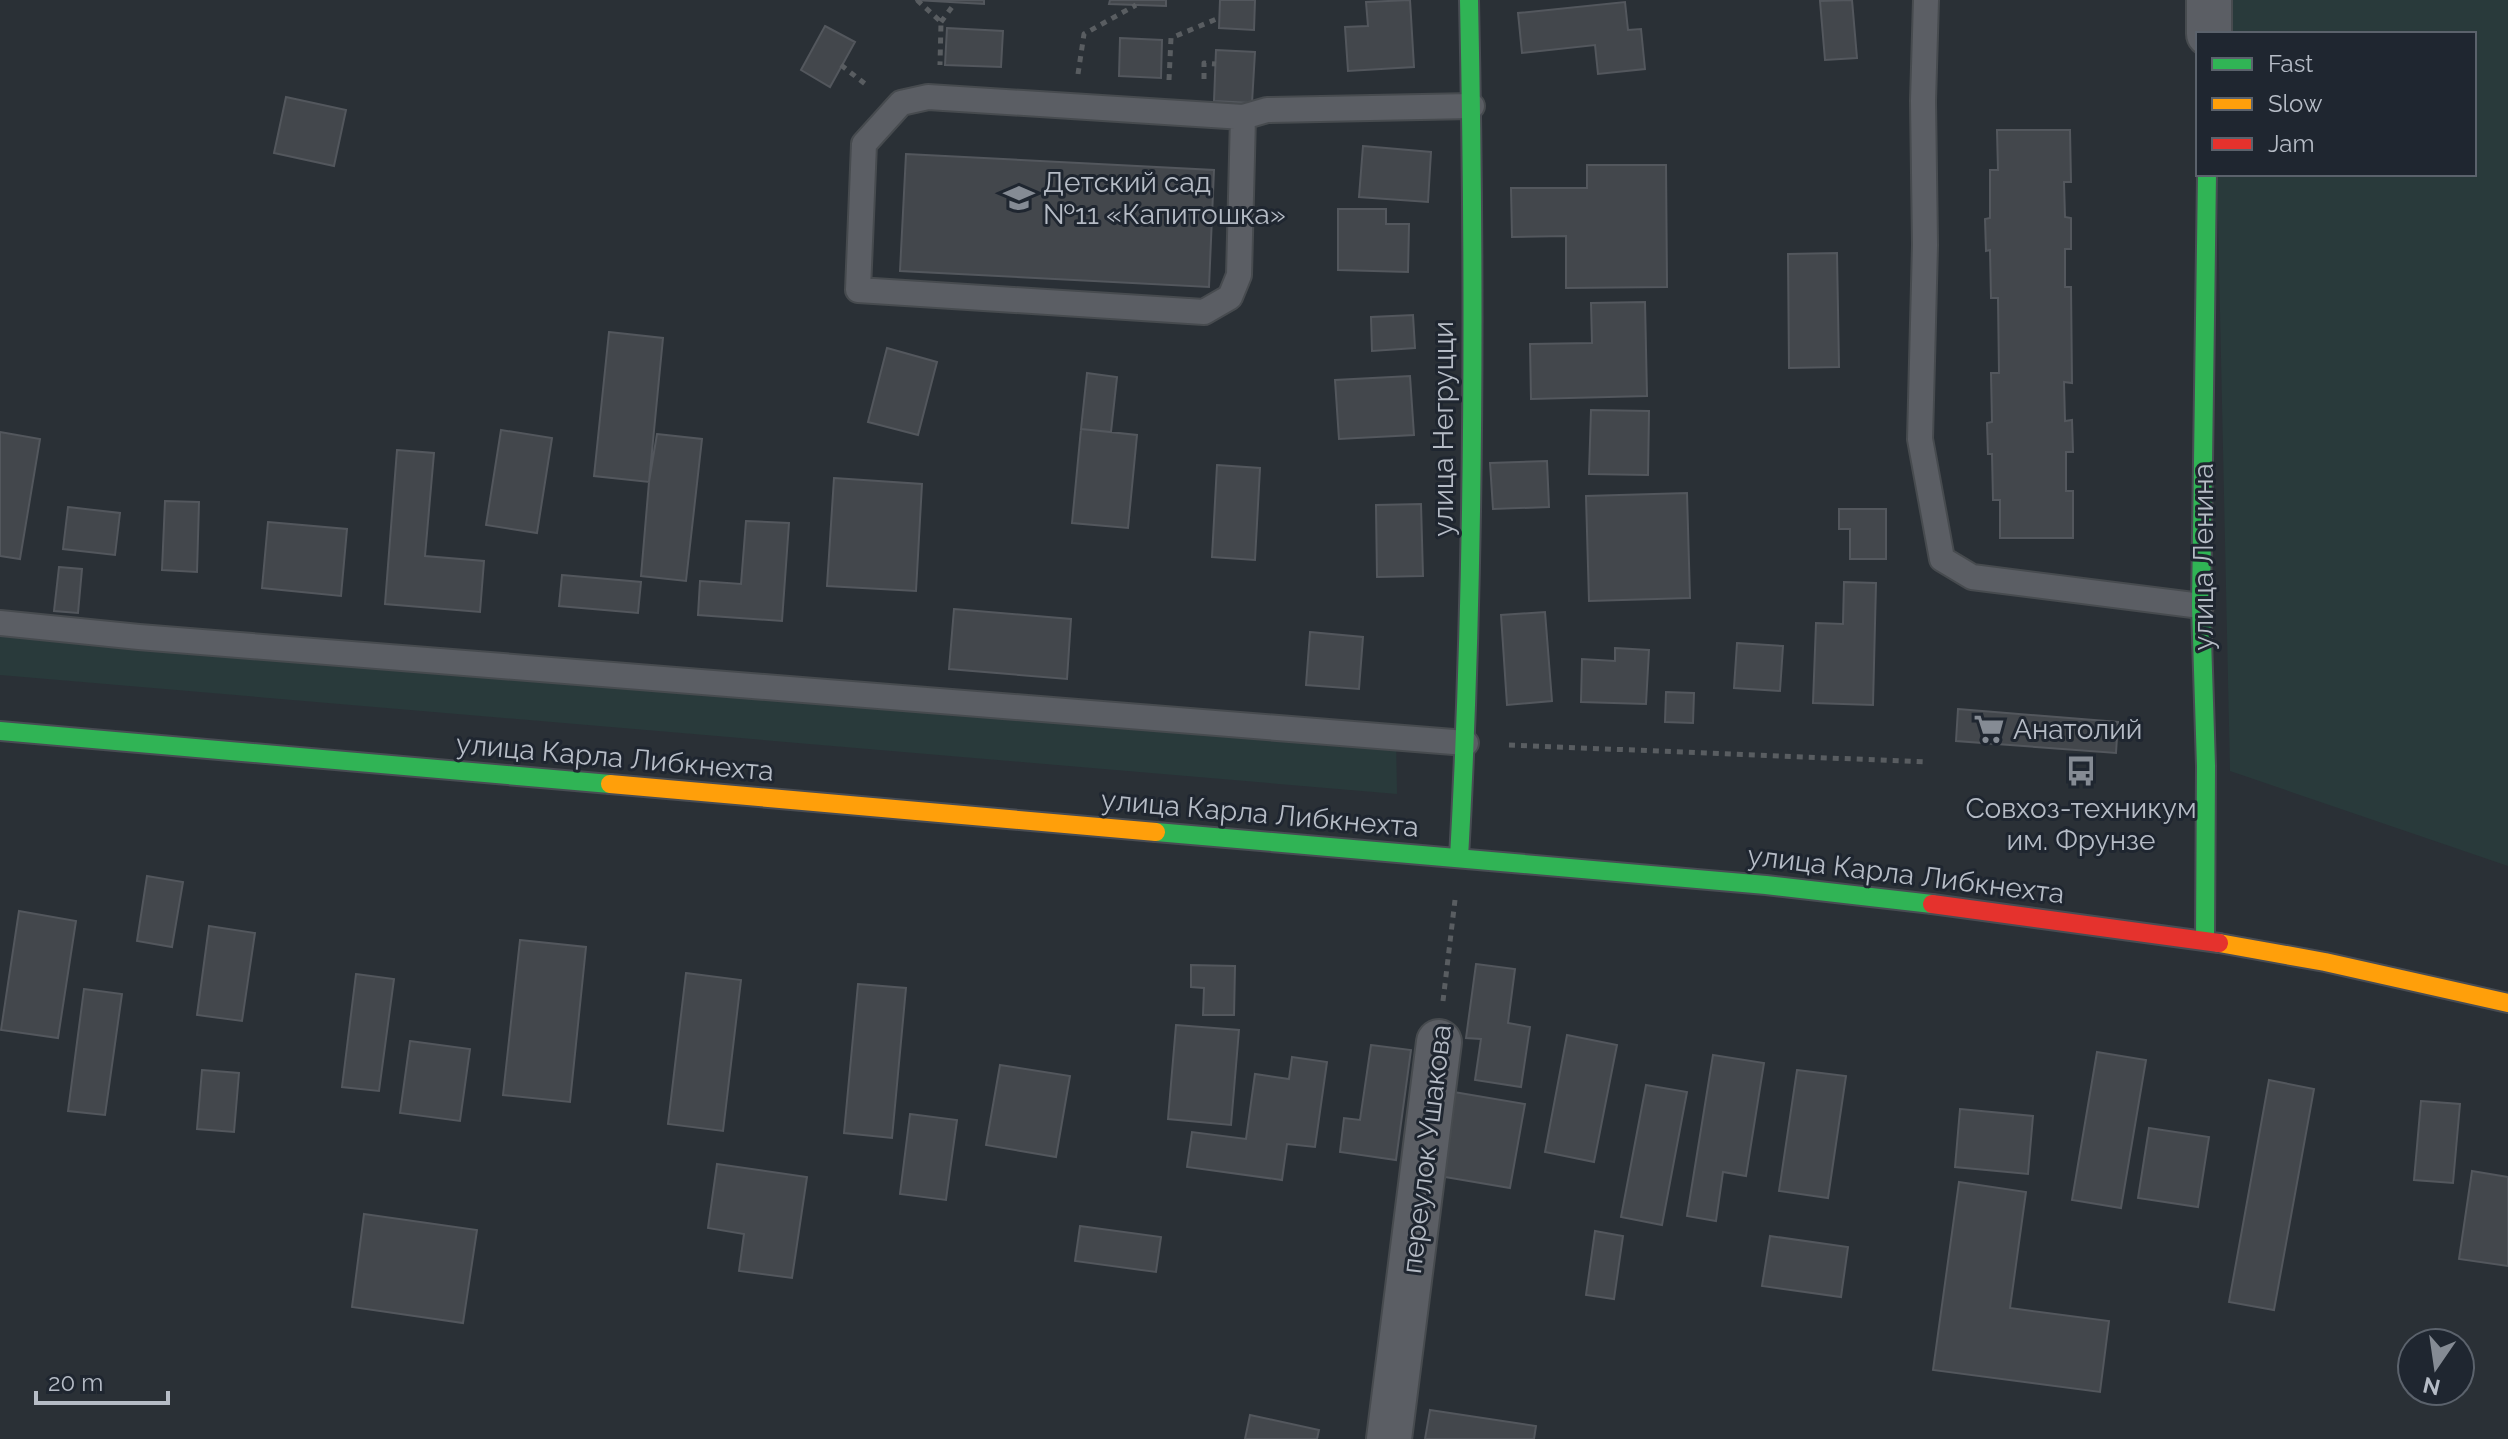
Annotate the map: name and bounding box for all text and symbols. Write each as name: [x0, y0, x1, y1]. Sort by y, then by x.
legend: [2196, 32, 2476, 176]
text: Fast: [2268, 49, 2313, 78]
text: Slow: [2268, 89, 2323, 118]
text: Jam: [2268, 129, 2314, 158]
place label: Детский сад №11 «Капитошка»: [1043, 166, 1286, 231]
school or university icon: Детский сад №11 «Капитошка»: [1002, 181, 1036, 215]
street label: улица Негруцци: [1427, 321, 1460, 537]
street label: улица Ленина: [2187, 463, 2220, 651]
supermarket icon: Анатолий: [1972, 712, 2006, 746]
place label: Анатолий: [2013, 713, 2142, 746]
street label: улица Карла Либкнехта: [455, 727, 775, 788]
bus stop icon: Совхоз-техникум им. Фрунзе: [2064, 754, 2098, 788]
street label: улица Карла Либкнехта: [1100, 783, 1420, 844]
place label: Совхоз-техникум им. Фрунзе: [1965, 792, 2197, 857]
street label: улица Карла Либкнехта: [1746, 839, 2066, 910]
street label: переулок Ушакова: [1395, 1023, 1458, 1275]
north arrow: [2396, 1327, 2476, 1407]
scale bar: [36, 1355, 168, 1405]
text: 20 m: [48, 1368, 103, 1397]
text: N: [2420, 1372, 2443, 1401]

